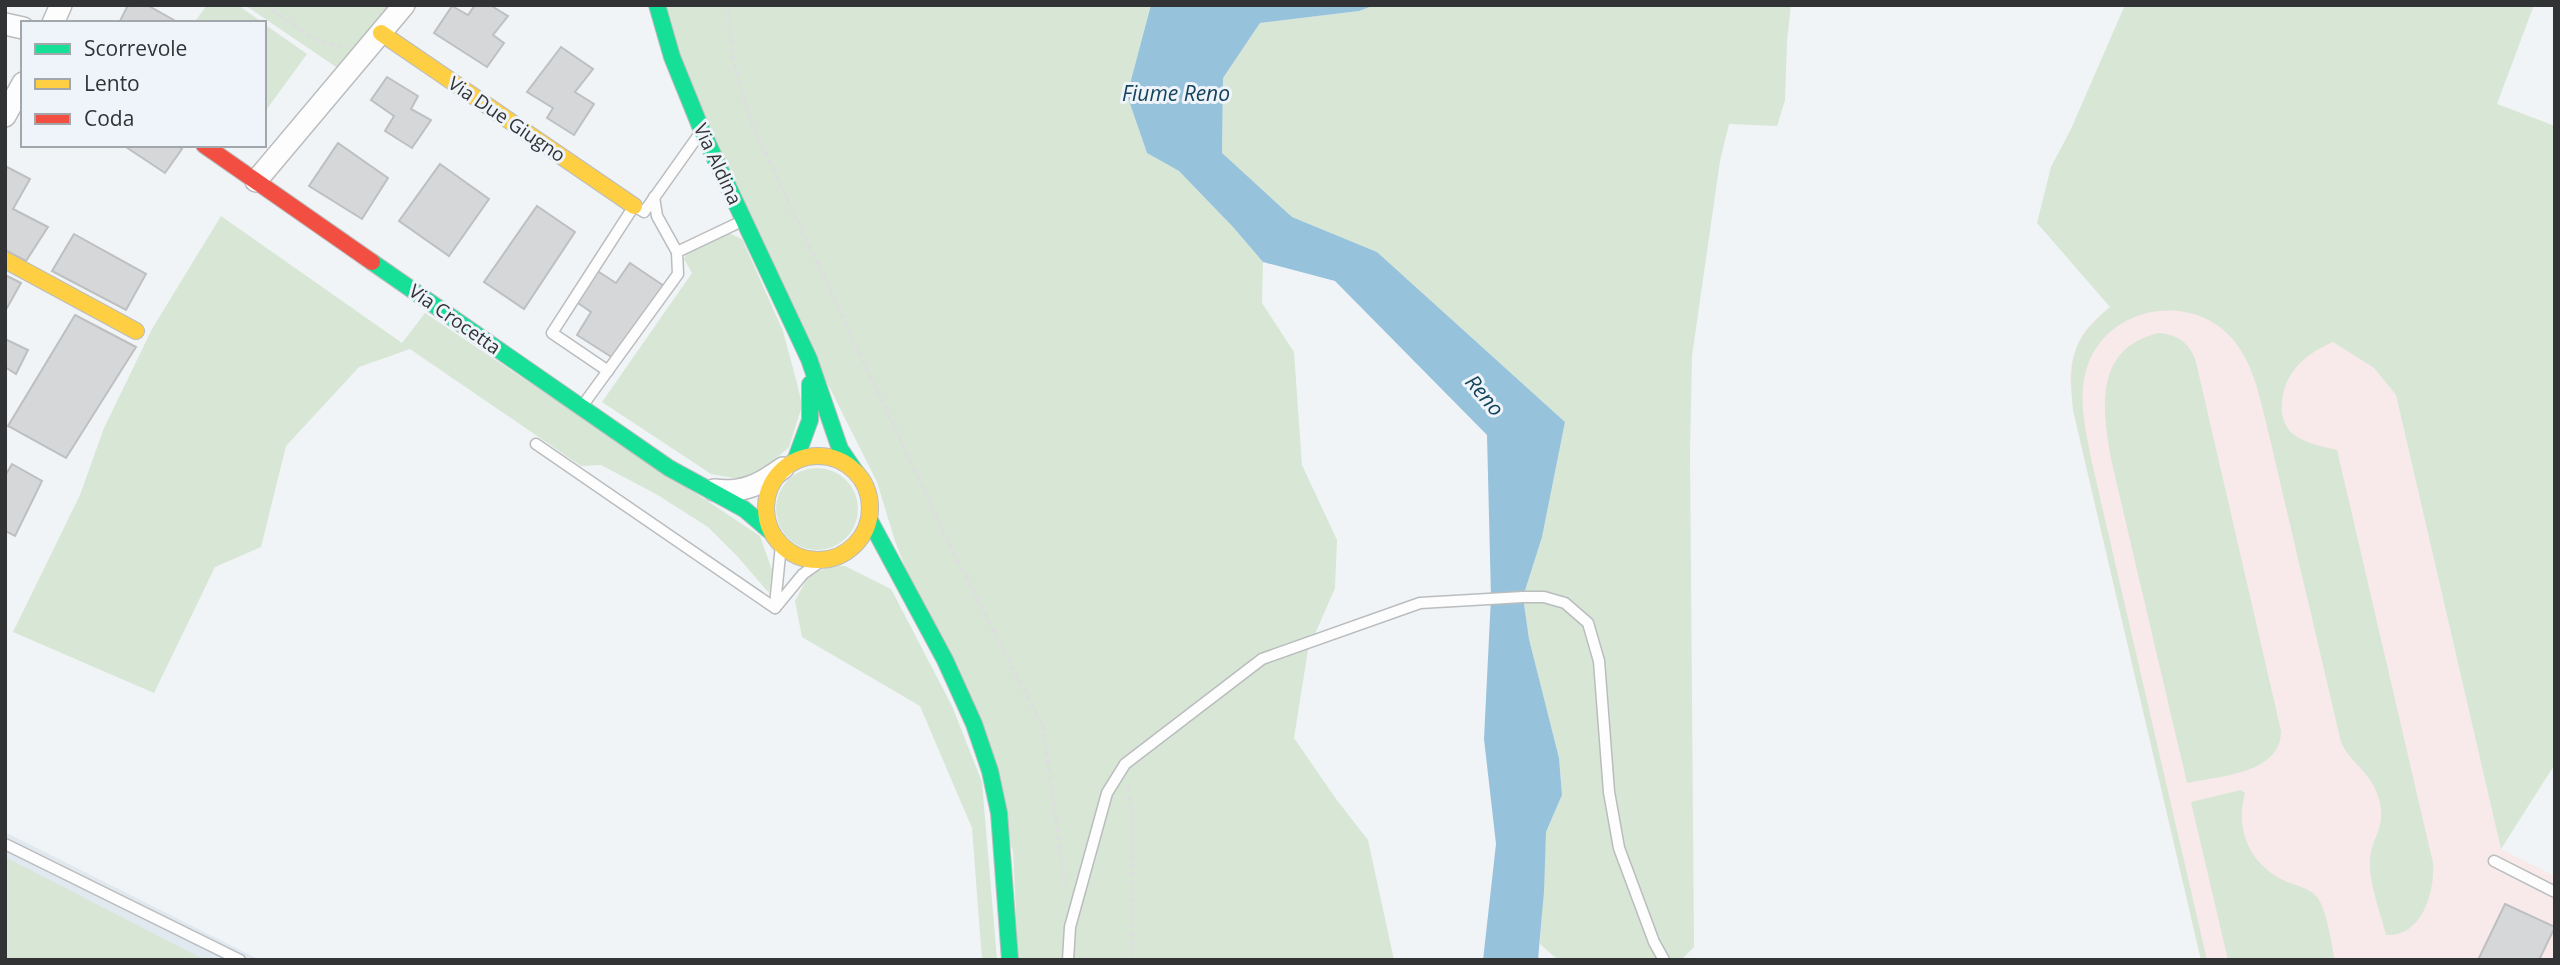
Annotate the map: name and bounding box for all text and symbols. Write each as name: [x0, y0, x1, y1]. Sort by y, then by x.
legend: [21, 21, 266, 147]
text: Scorrevole: [84, 34, 187, 62]
text: Lento: [84, 69, 140, 97]
street label: Via Due Giugno: [443, 70, 571, 168]
water label: Fiume Reno: [1122, 79, 1230, 107]
text: Coda: [84, 104, 134, 132]
street label: Via Aldina: [688, 119, 748, 209]
street label: Via Crocetta: [404, 278, 506, 360]
water label: Reno: [1459, 368, 1511, 422]

